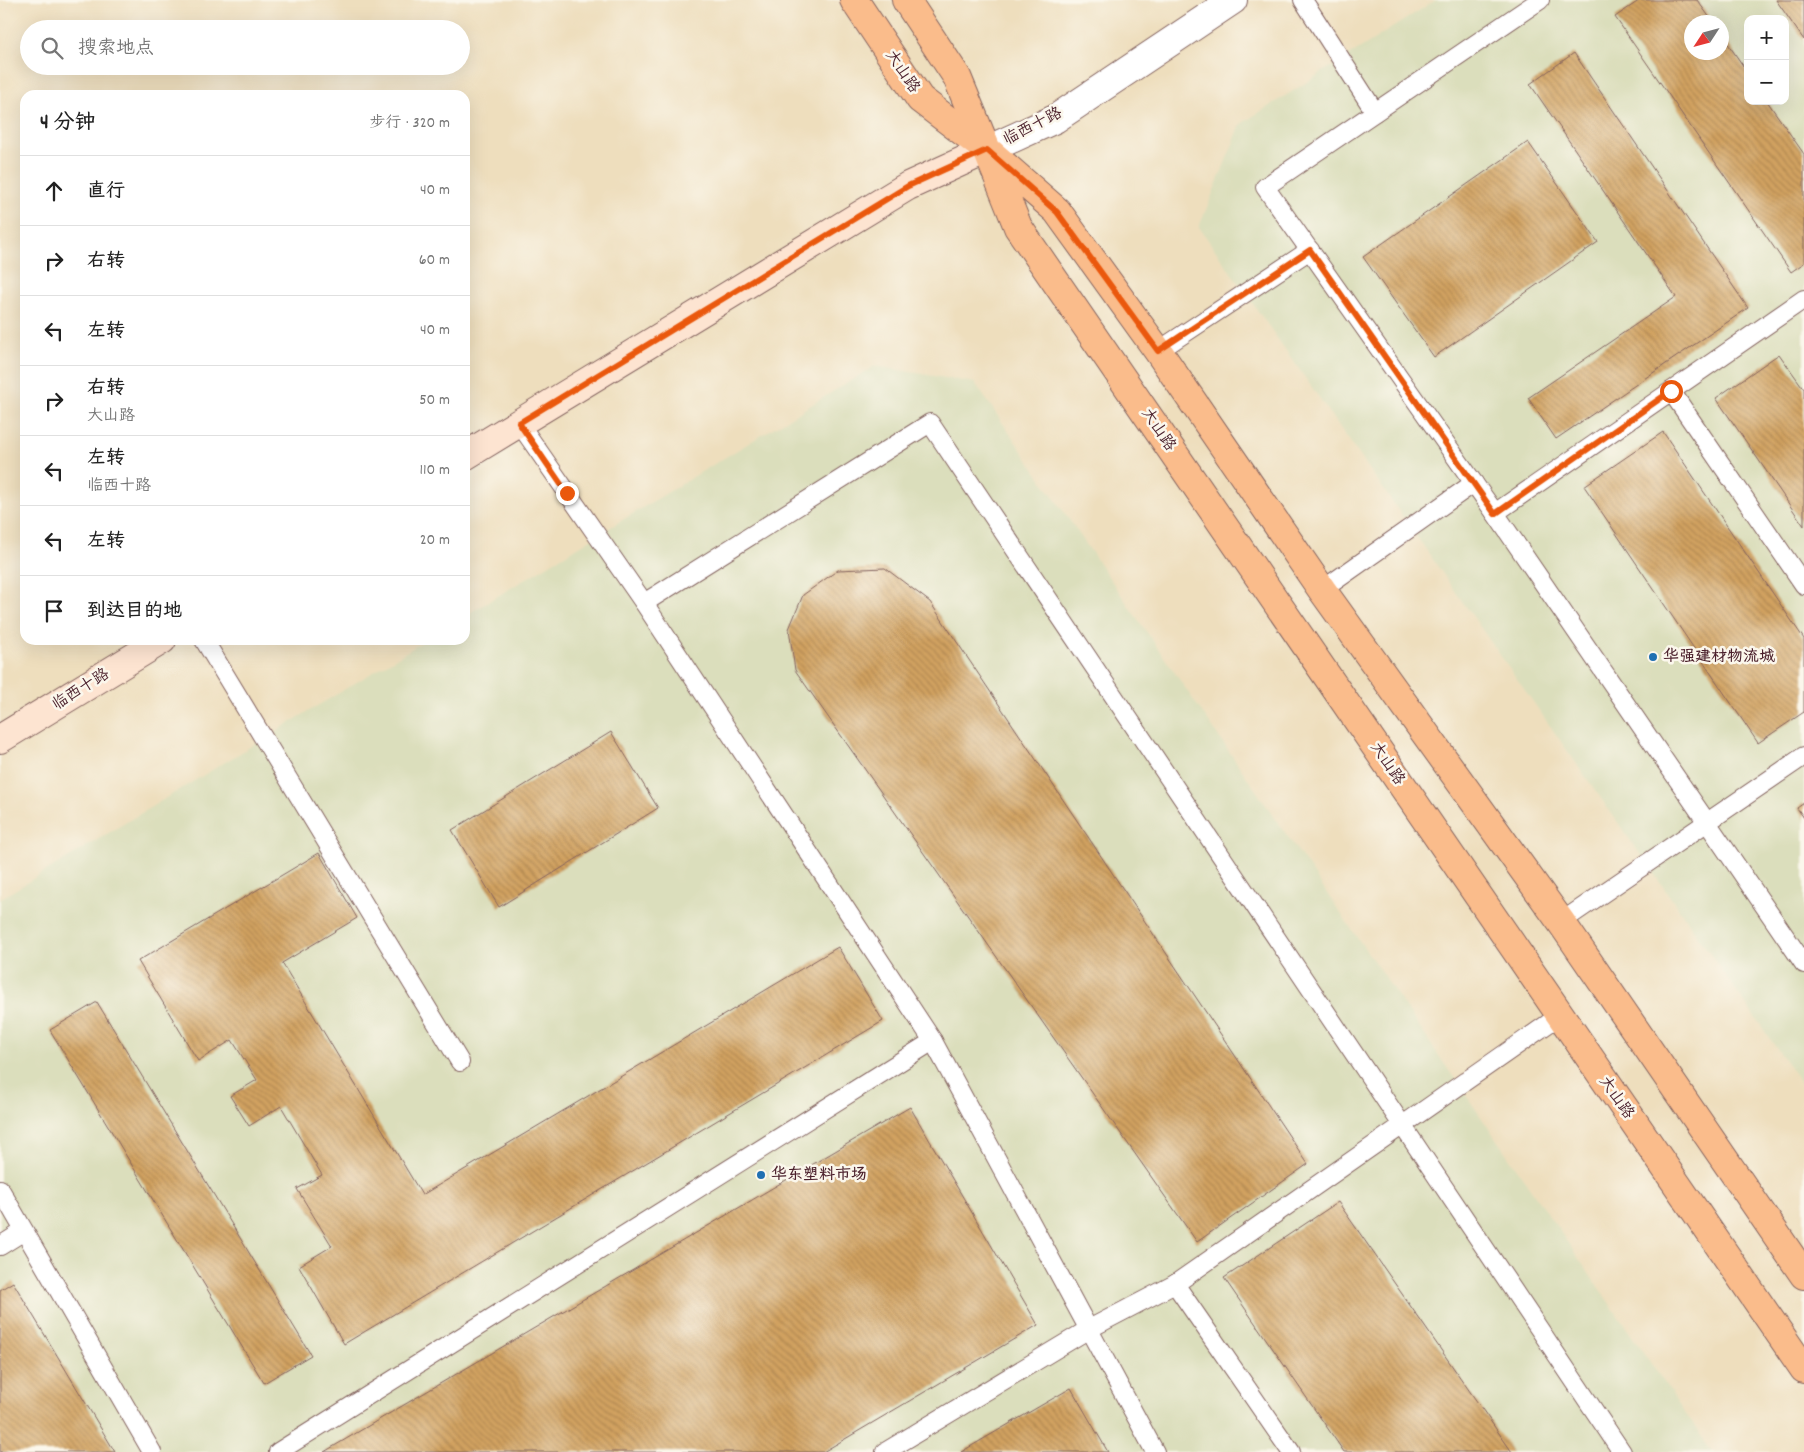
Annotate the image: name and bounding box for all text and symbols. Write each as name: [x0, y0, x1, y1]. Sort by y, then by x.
north arrow: [1684, 15, 1729, 60]
map controls: [1744, 15, 1789, 105]
button: +: [1744, 15, 1789, 60]
search box: [20, 20, 470, 75]
icon: search: [38, 34, 66, 62]
text: 搜索地点: [78, 36, 154, 63]
street label: 大山路: [879, 46, 925, 98]
button: −: [1744, 60, 1789, 105]
street label: 临西十路: [999, 102, 1067, 152]
text: 4 分钟: [40, 109, 96, 139]
text: 步行 · 320 m: [370, 112, 450, 135]
icon: ahead: [40, 177, 68, 205]
text: 直行: [87, 179, 125, 206]
text: 40 m: [420, 179, 450, 202]
icon: right: [40, 247, 68, 275]
text: 右转: [87, 249, 125, 276]
text: 60 m: [419, 249, 450, 272]
icon: left: [40, 317, 68, 345]
text: 左转: [87, 319, 125, 346]
text: 40 m: [420, 319, 450, 342]
text: 右转: [87, 376, 125, 403]
route start: [1660, 380, 1683, 403]
icon: right: [40, 387, 68, 415]
text: 50 m: [419, 389, 450, 412]
street label: 大山路: [1135, 404, 1181, 456]
text: 大山路: [87, 405, 135, 428]
text: 左转: [87, 446, 125, 473]
icon: left: [40, 457, 68, 485]
text: 110 m: [420, 459, 450, 482]
text: 临西十路: [87, 475, 151, 498]
route end: [556, 482, 579, 505]
icon: left: [40, 527, 68, 555]
text: 左转: [87, 529, 125, 556]
text: 20 m: [420, 529, 450, 552]
icon: arrive: [40, 597, 68, 625]
text: 到达目的地: [87, 599, 182, 626]
place label: 华强建材物流城: [1663, 646, 1775, 669]
marker: 华强建材物流城: [1647, 651, 1659, 663]
street label: 临西十路: [48, 663, 114, 717]
street label: 大山路: [1364, 738, 1410, 790]
street label: 大山路: [1593, 1072, 1639, 1124]
place label: 华东塑料市场: [771, 1164, 867, 1187]
marker: 华东塑料市场: [755, 1169, 767, 1181]

